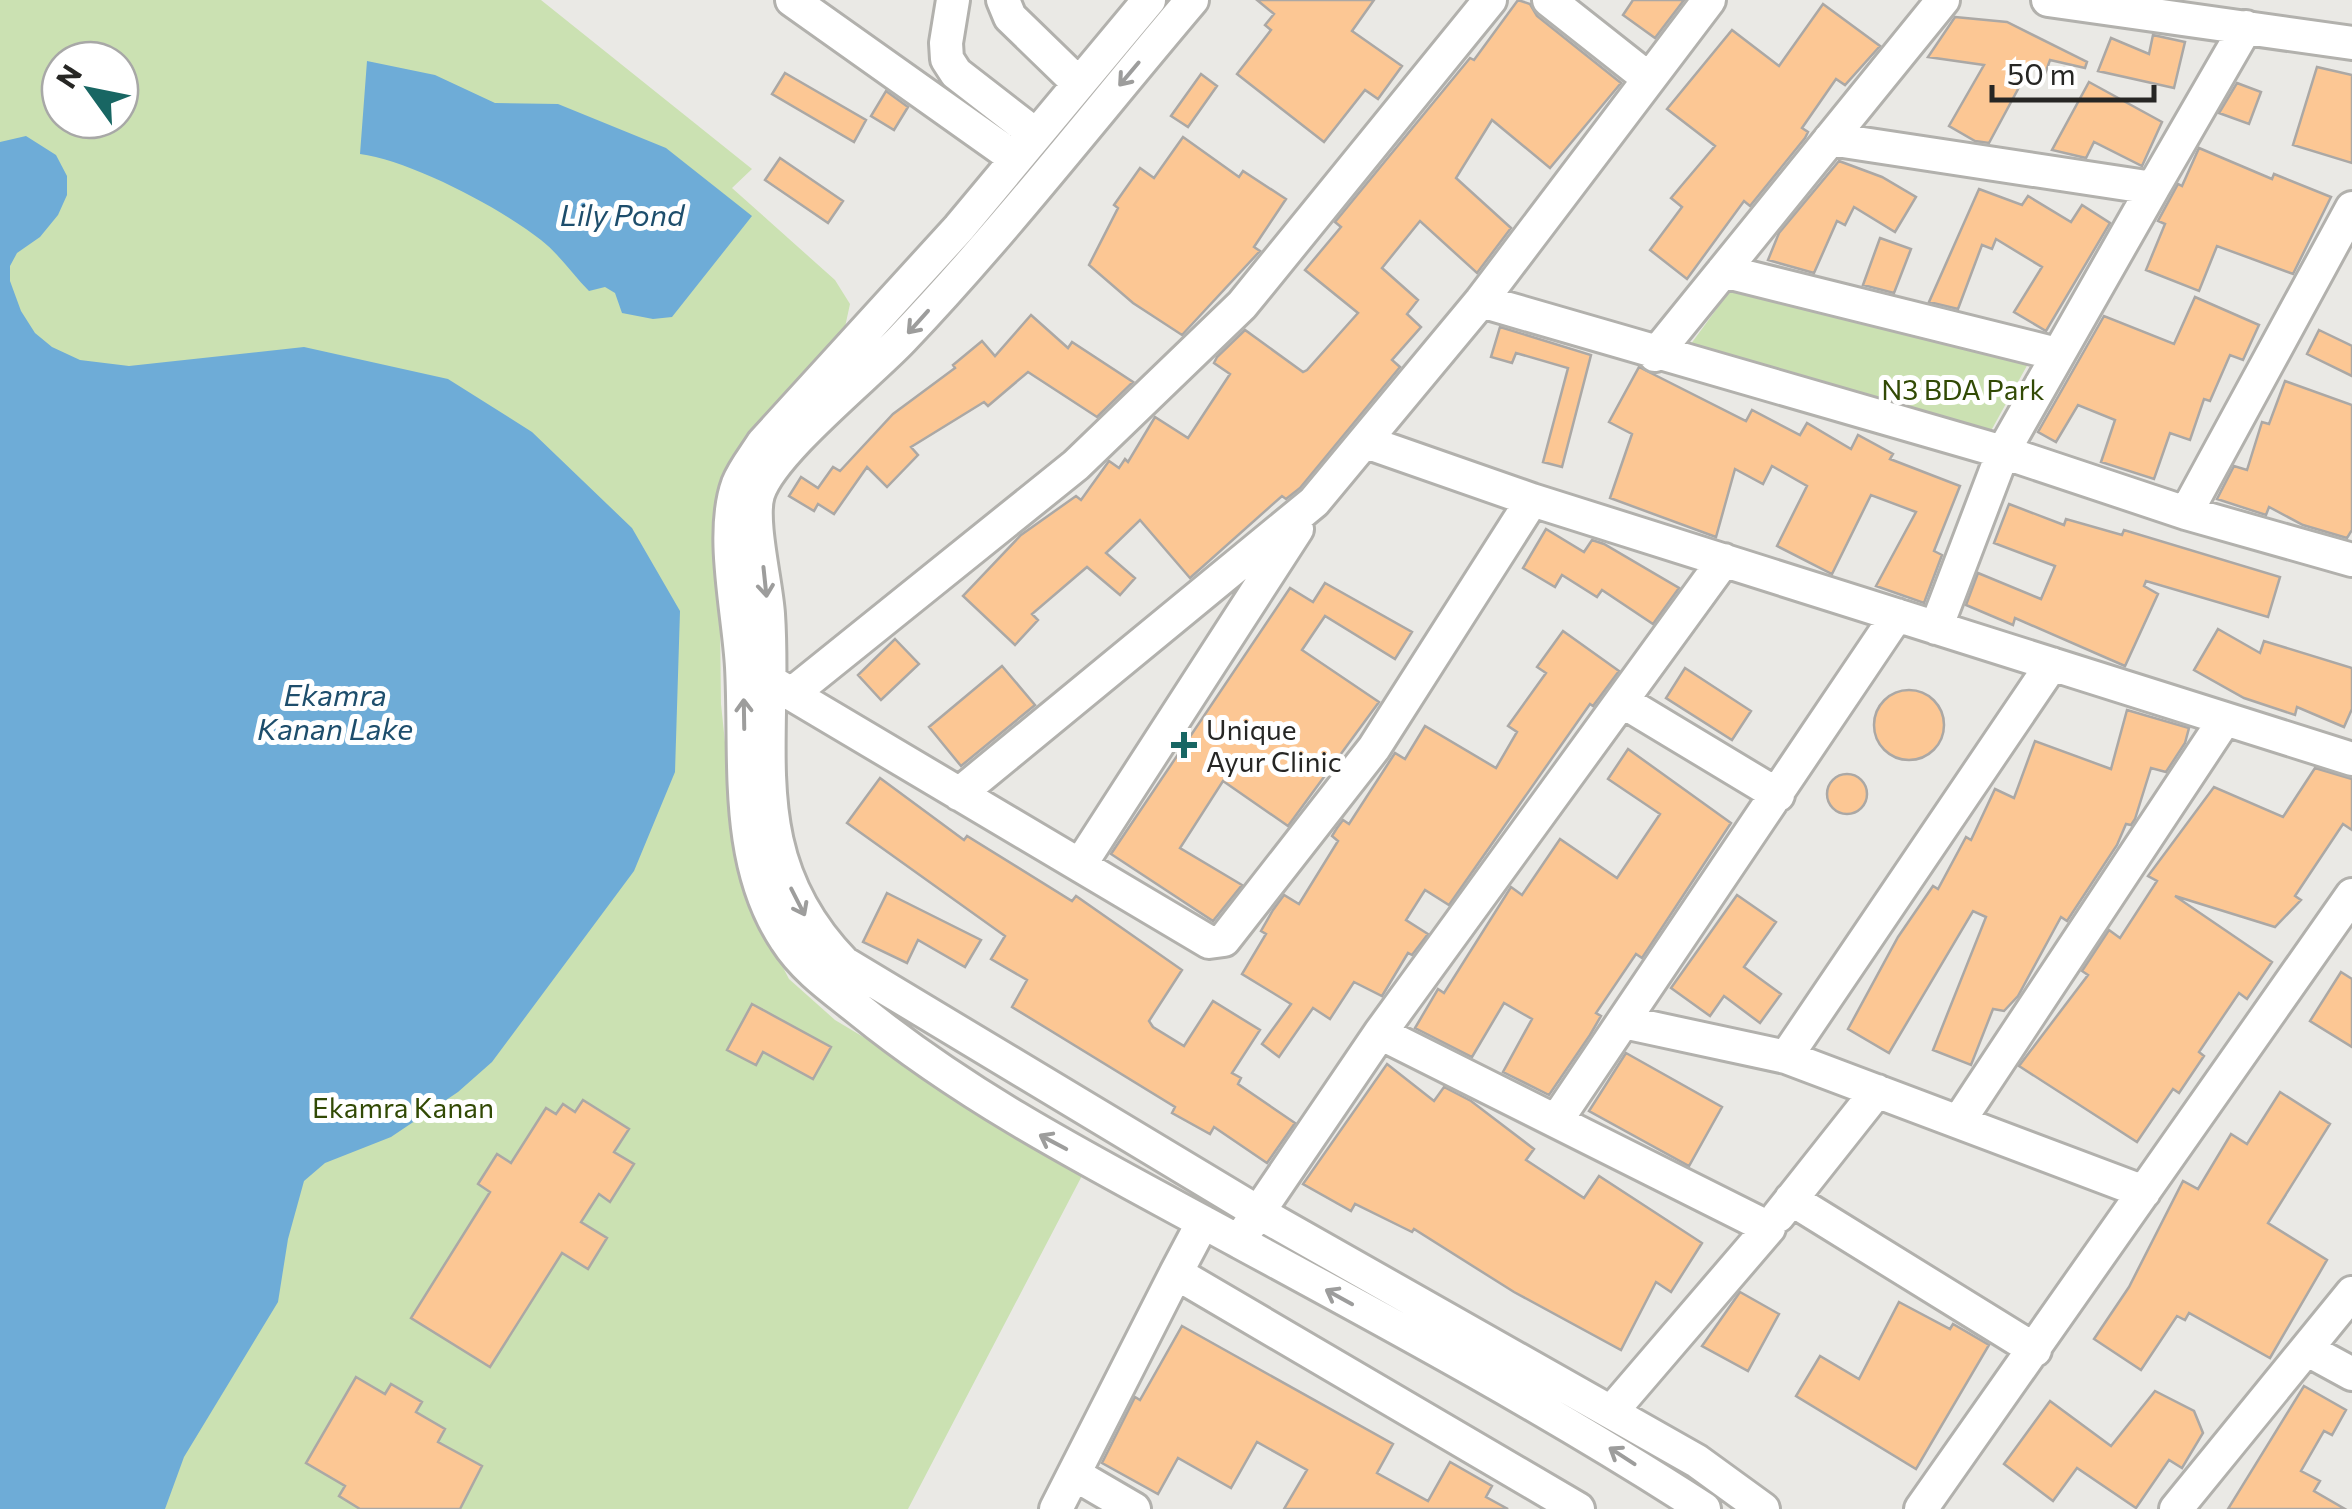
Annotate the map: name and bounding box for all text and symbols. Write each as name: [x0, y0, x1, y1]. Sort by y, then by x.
north arrow: [40, 40, 140, 140]
scale bar: [1992, 40, 2154, 102]
text: 50 m: [2007, 54, 2076, 91]
text: N: [48, 58, 88, 94]
one-way arrow: [1118, 61, 1140, 87]
water label: Lily Pond: [560, 195, 686, 232]
one-way arrow: [907, 309, 930, 334]
park label: N3 BDA Park: [1881, 372, 2045, 406]
one-way arrow: [756, 566, 775, 598]
water label: Ekamra Kanan Lake: [257, 675, 413, 746]
one-way arrow: [734, 699, 753, 731]
place label: Unique Ayur Clinic: [1206, 712, 1342, 778]
marker: Unique Ayur Clinic: [1171, 732, 1197, 758]
one-way arrow: [789, 887, 808, 917]
park label: Ekamra Kanan: [312, 1090, 494, 1124]
one-way arrow: [1038, 1132, 1068, 1152]
one-way arrow: [1324, 1287, 1354, 1307]
one-way arrow: [1608, 1445, 1637, 1466]

